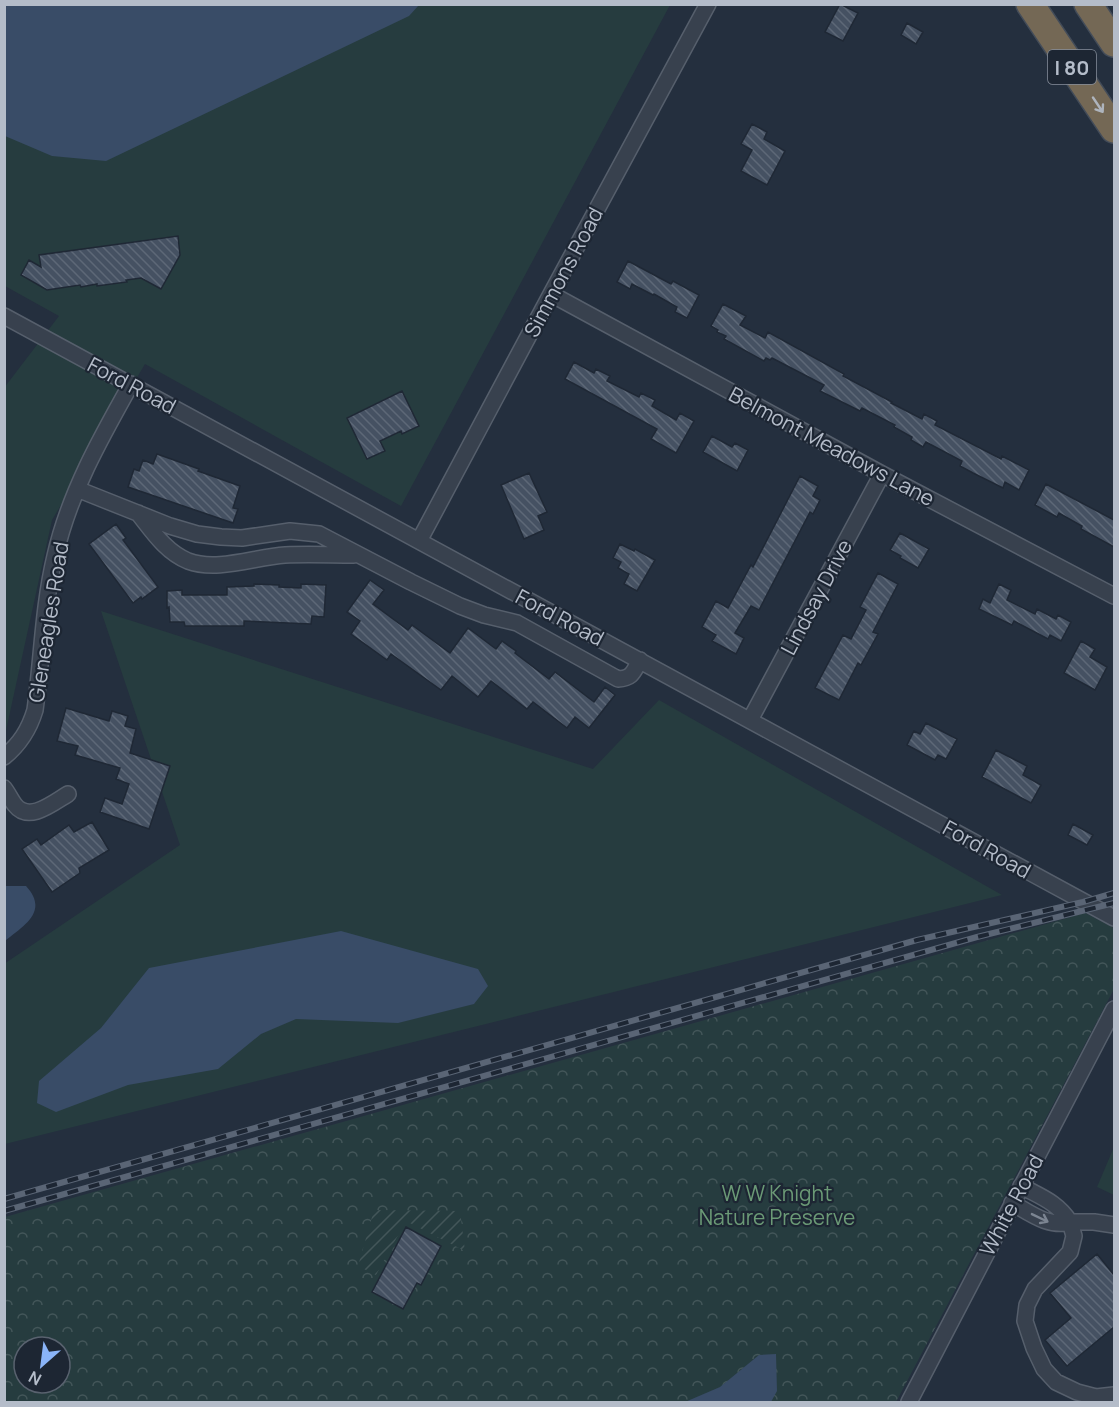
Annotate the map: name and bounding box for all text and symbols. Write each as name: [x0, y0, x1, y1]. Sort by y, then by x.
road number: I 80: [1048, 50, 1096, 84]
one-way arrow: [1092, 96, 1104, 113]
street label: Simmons Road: [517, 202, 609, 342]
street label: Ford Road: [83, 350, 181, 420]
street label: Belmont Meadows Lane: [724, 380, 940, 512]
street label: Lindsay Drive: [774, 534, 858, 660]
street label: Gleneagles Road: [21, 540, 75, 704]
street label: Ford Road: [511, 582, 609, 652]
street label: Ford Road: [938, 813, 1036, 885]
street label: White Road: [973, 1149, 1049, 1261]
park label: W W Knight Nature Preserve: [699, 1179, 855, 1231]
one-way arrow: [1031, 1212, 1049, 1224]
north arrow: [12, 1335, 72, 1395]
text: N: [25, 1366, 45, 1391]

